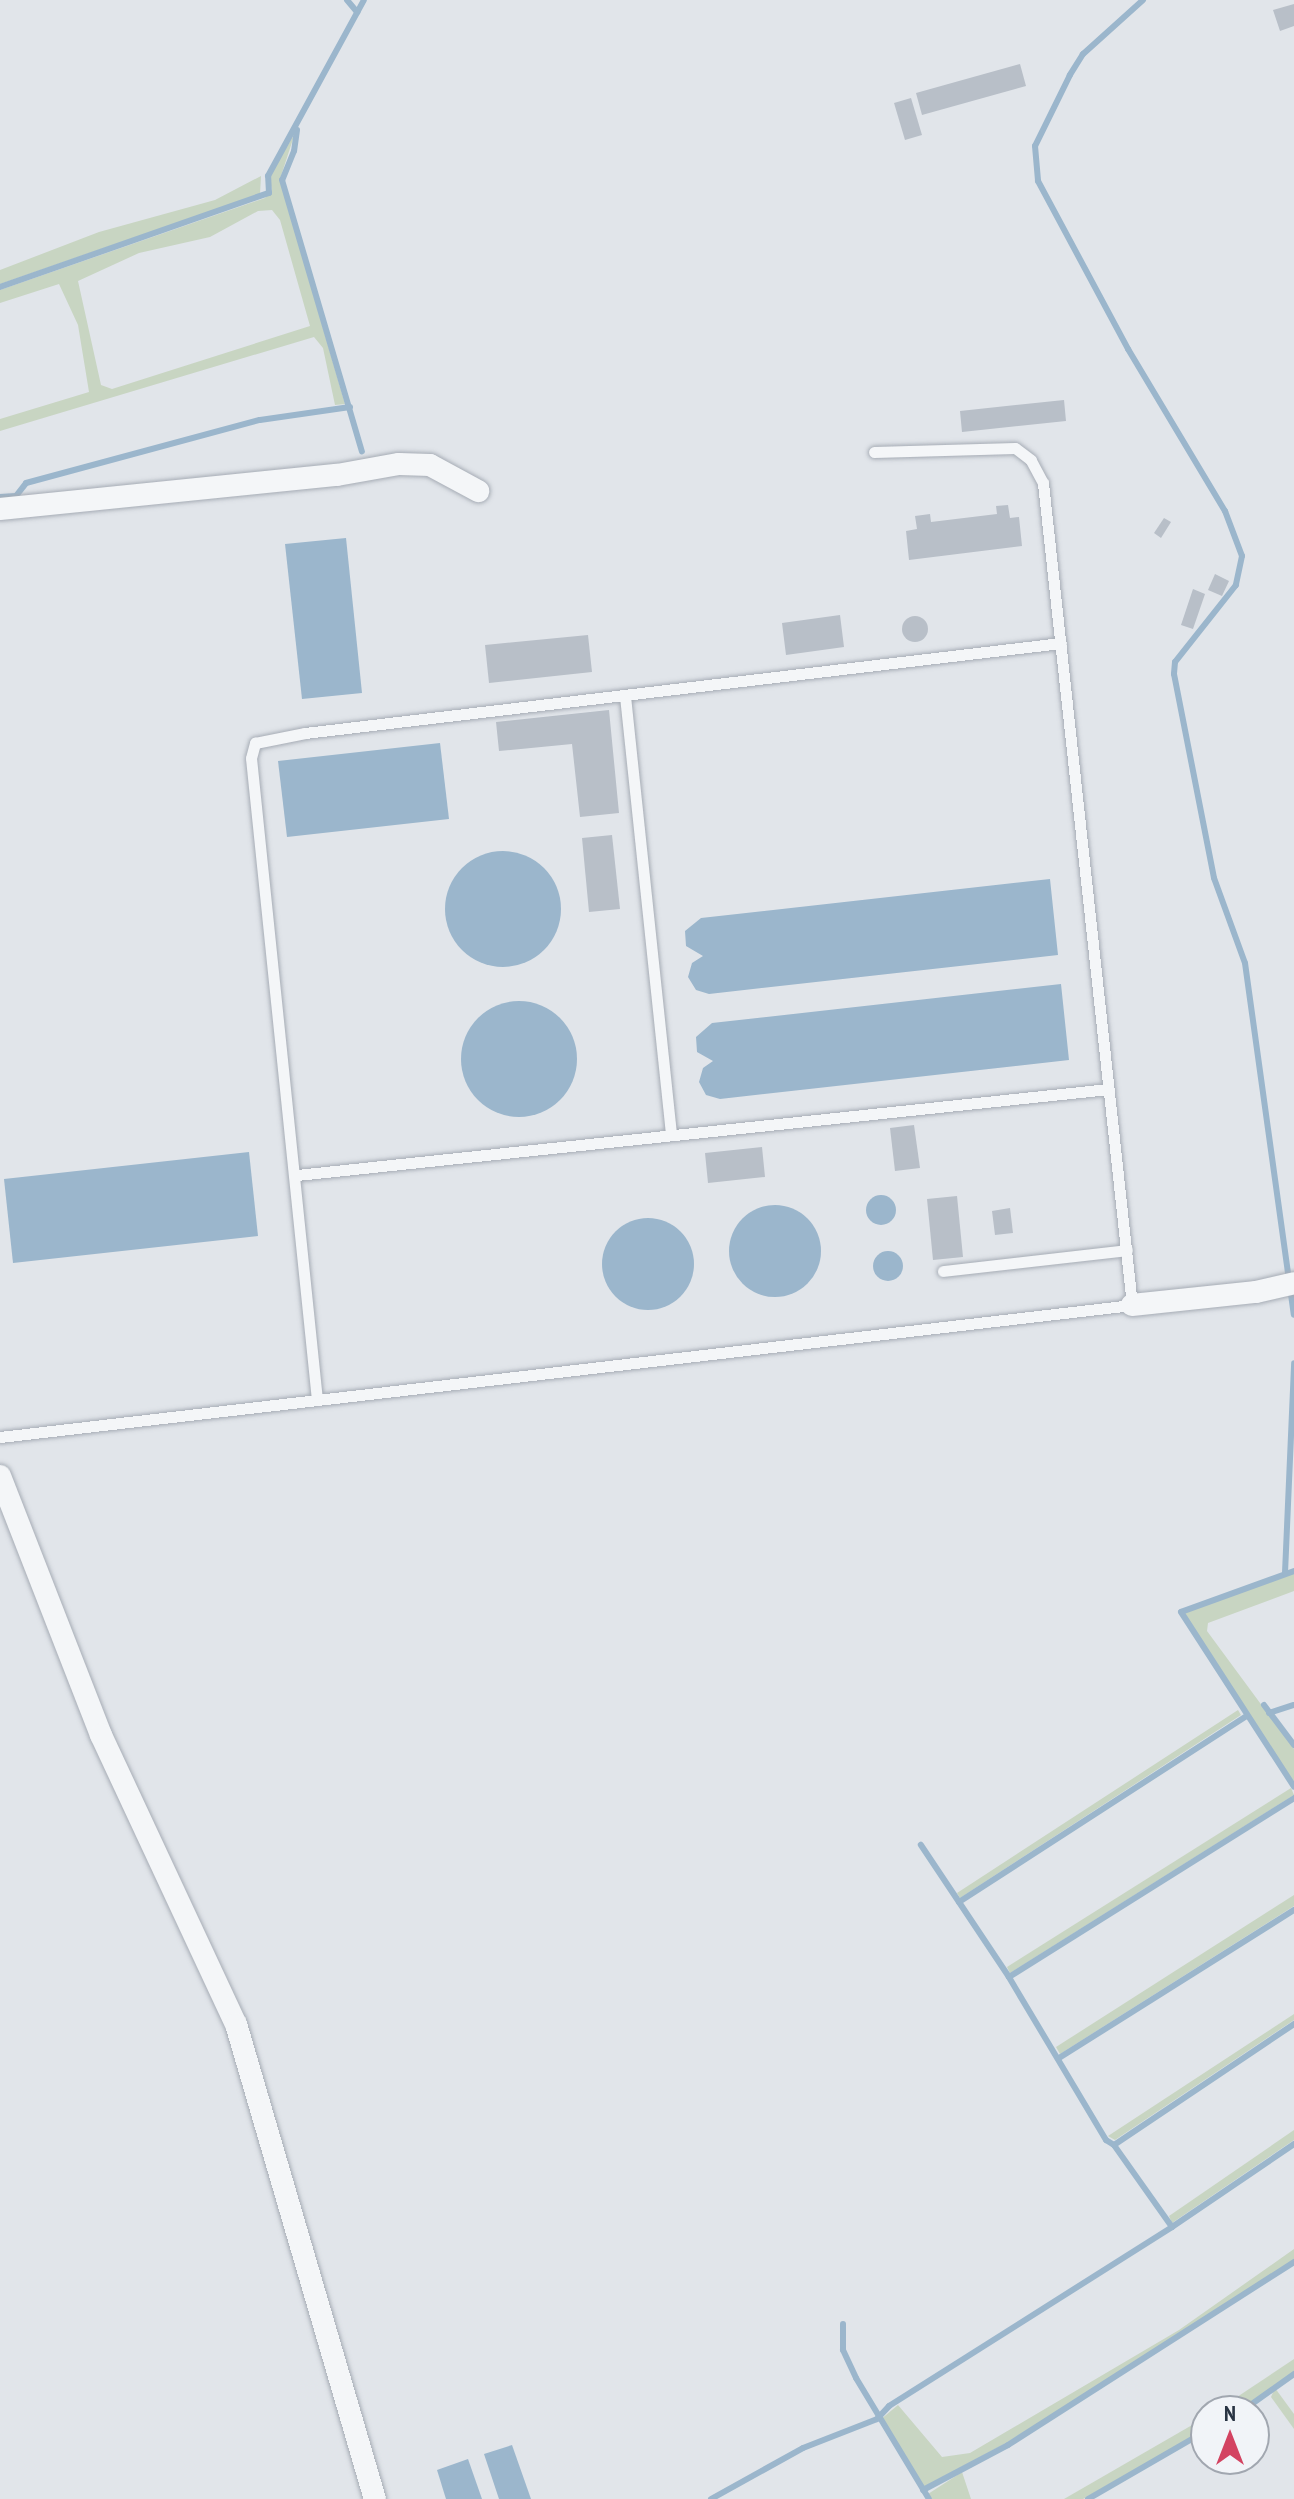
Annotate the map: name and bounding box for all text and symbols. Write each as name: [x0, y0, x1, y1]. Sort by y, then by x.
north arrow: [1190, 2395, 1270, 2475]
text: N: [1224, 2399, 1236, 2427]

